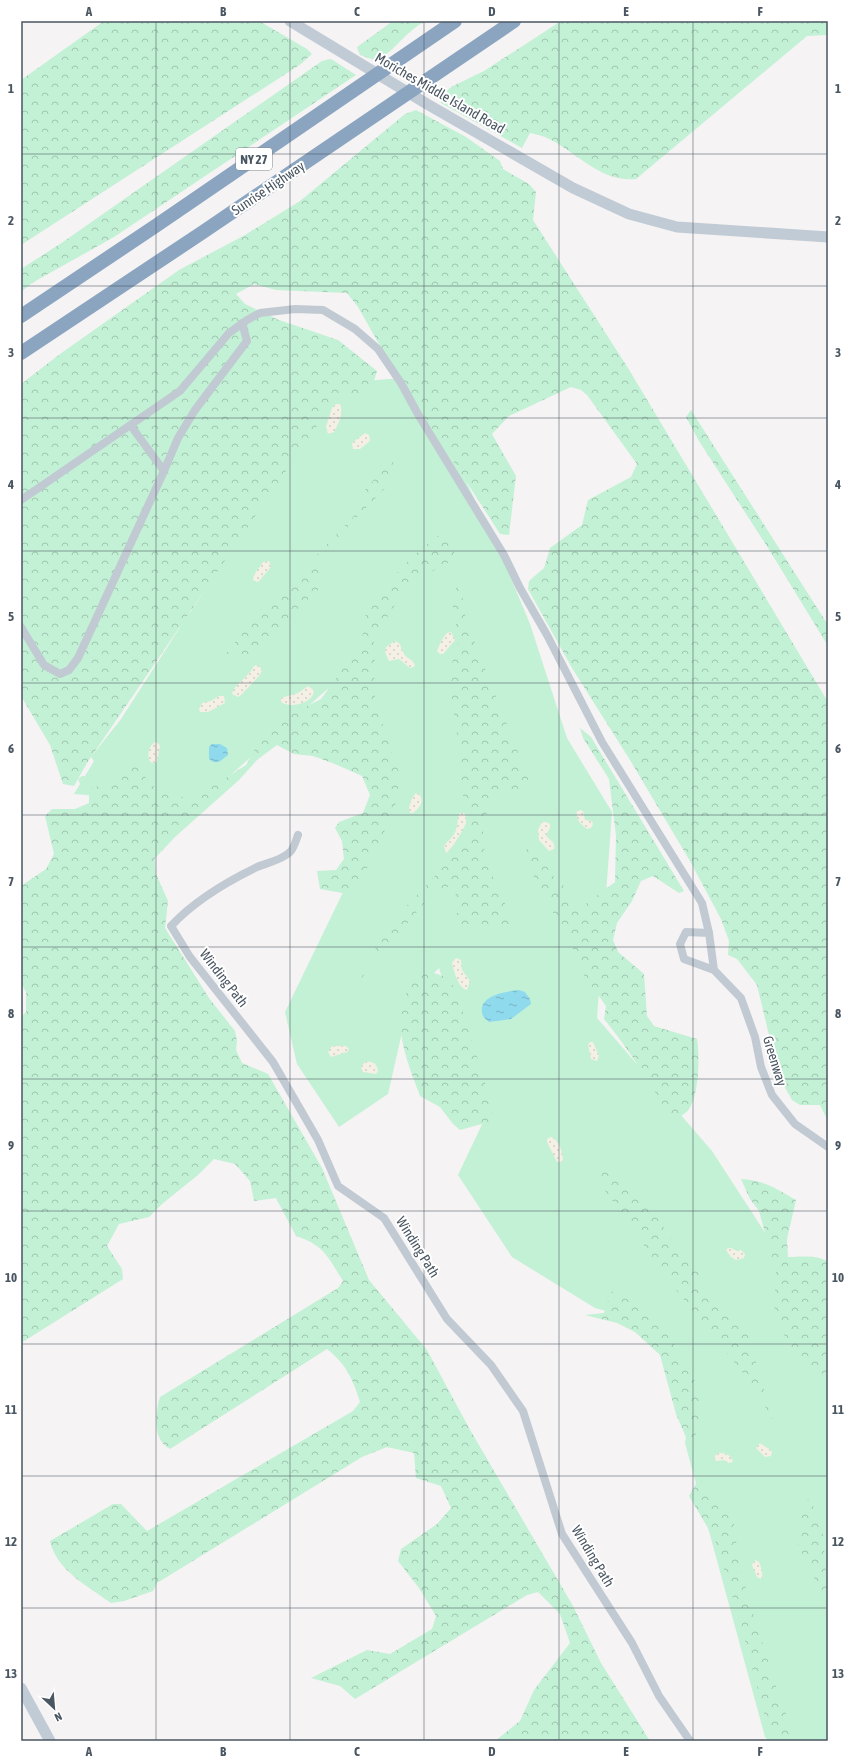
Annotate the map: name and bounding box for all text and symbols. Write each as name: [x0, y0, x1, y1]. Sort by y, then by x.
text: A: [85, 4, 93, 19]
text: B: [220, 4, 227, 19]
text: C: [354, 4, 360, 19]
text: D: [488, 4, 496, 19]
text: E: [623, 4, 629, 19]
text: F: [757, 4, 763, 19]
street label: Moriches Middle Island Road: [372, 49, 508, 137]
text: 1: [8, 81, 14, 96]
text: 1: [835, 81, 841, 96]
road number: NY 27: [236, 148, 272, 170]
street label: Sunrise Highway: [228, 158, 308, 218]
text: 2: [8, 213, 14, 228]
text: 2: [835, 213, 841, 228]
text: 3: [8, 345, 14, 360]
text: 3: [835, 345, 841, 360]
text: 4: [7, 477, 14, 492]
text: 4: [834, 477, 841, 492]
text: 5: [8, 609, 14, 624]
text: 5: [835, 609, 841, 624]
text: 6: [8, 741, 14, 756]
text: 6: [835, 741, 841, 756]
text: 7: [8, 874, 14, 889]
text: 7: [835, 874, 841, 889]
street label: Winding Path: [197, 946, 251, 1010]
text: 8: [8, 1006, 14, 1021]
text: 8: [835, 1006, 841, 1021]
street label: Greenway: [760, 1034, 790, 1088]
text: 9: [8, 1138, 14, 1153]
text: 9: [835, 1138, 841, 1153]
street label: Winding Path: [393, 1214, 443, 1280]
text: 10: [5, 1270, 17, 1285]
text: 10: [832, 1270, 844, 1285]
text: 11: [5, 1402, 17, 1417]
text: 11: [832, 1402, 844, 1417]
street label: Winding Path: [568, 1522, 618, 1590]
text: 12: [5, 1534, 17, 1549]
text: 12: [832, 1534, 844, 1549]
text: 13: [5, 1666, 17, 1681]
text: 13: [832, 1666, 844, 1681]
north arrow: [34, 1688, 74, 1728]
text: N: [53, 1710, 64, 1724]
text: A: [85, 1744, 93, 1759]
text: B: [220, 1744, 227, 1759]
text: C: [354, 1744, 360, 1759]
text: D: [488, 1744, 496, 1759]
text: E: [623, 1744, 629, 1759]
text: F: [757, 1744, 763, 1759]

